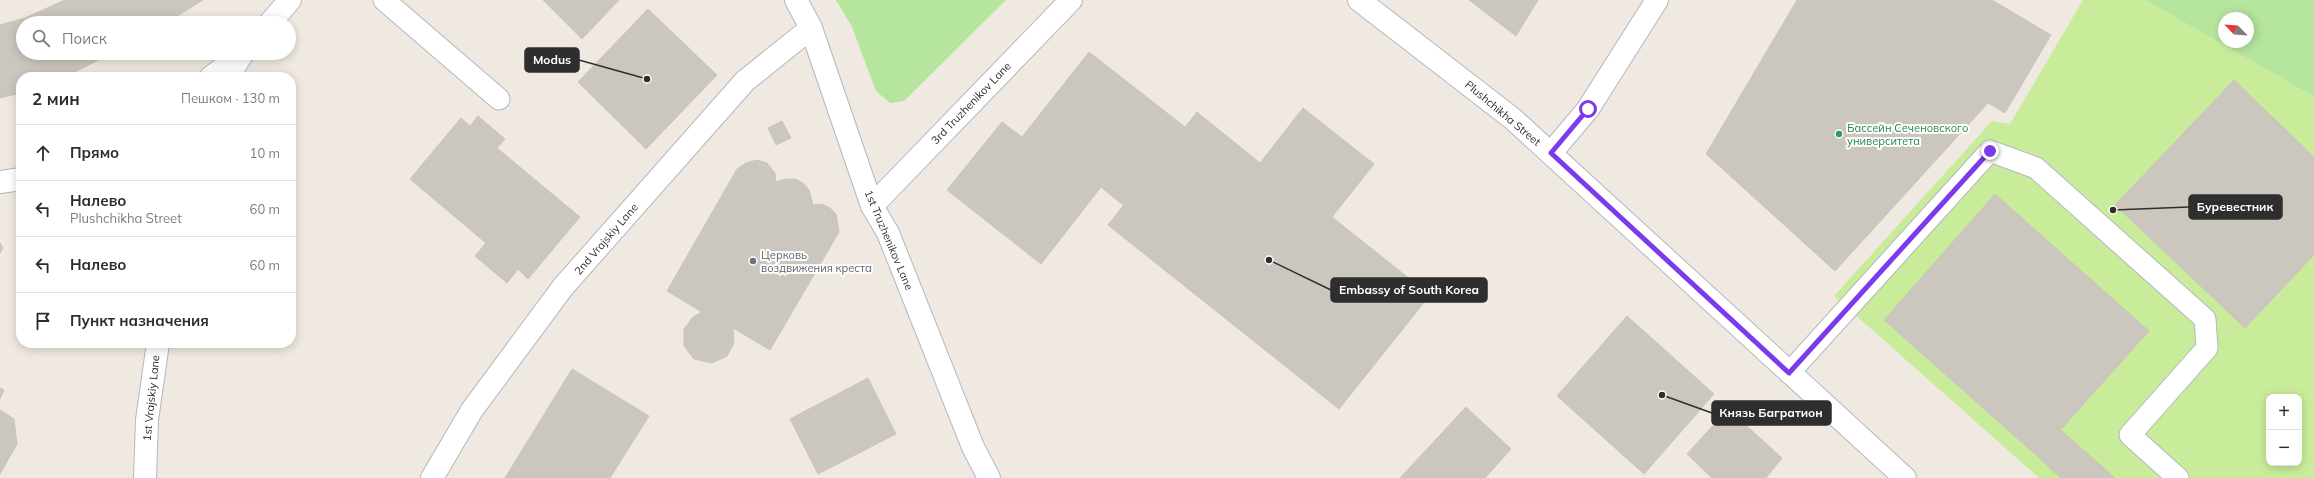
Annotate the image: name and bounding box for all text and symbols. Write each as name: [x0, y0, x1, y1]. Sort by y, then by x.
north arrow: [2218, 12, 2254, 48]
search box: [16, 16, 296, 60]
icon: search: [30, 27, 52, 49]
text: Поиск: [62, 29, 107, 48]
callout: Modus: [525, 48, 579, 72]
text: Modus: [533, 52, 571, 67]
street label: 3rd Truzhenikov Lane: [928, 59, 1014, 147]
street label: Plushchikha Street: [1462, 77, 1544, 149]
text: 2 мин: [32, 88, 80, 109]
text: Пешком · 130 m: [181, 90, 280, 106]
route start: [1579, 100, 1597, 118]
place label: Бассейн Сеченовского университета: [1847, 121, 1968, 148]
marker: Бассейн Сеченовского университета: [1834, 129, 1844, 139]
icon: ahead: [32, 142, 54, 164]
route end: [1981, 142, 1999, 160]
text: Прямо: [70, 143, 119, 162]
text: 10 m: [250, 145, 280, 161]
street label: 1st Truzhenikov Lane: [862, 188, 916, 292]
text: Налево: [70, 191, 126, 210]
callout: Буревестник: [2189, 195, 2282, 219]
icon: left: [32, 198, 54, 220]
text: Буревестник: [2197, 199, 2273, 214]
street label: 2nd Vrajskiy Lane: [571, 200, 641, 278]
text: 60 m: [250, 201, 280, 217]
text: Plushchikha Street: [70, 210, 182, 226]
place label: Церковь воздвижения креста: [761, 248, 872, 275]
icon: left: [32, 254, 54, 276]
text: Налево: [70, 255, 126, 274]
marker: Церковь воздвижения креста: [748, 256, 758, 266]
text: 60 m: [250, 257, 280, 273]
callout: Embassy of South Korea: [1331, 278, 1487, 302]
text: Embassy of South Korea: [1339, 282, 1479, 297]
icon: arrive: [32, 310, 54, 332]
text: Пункт назначения: [70, 311, 209, 330]
street label: 1st Vrajskiy Lane: [140, 354, 162, 442]
map controls: [2266, 394, 2302, 466]
button: +: [2266, 394, 2302, 430]
callout: Князь Багратион: [1712, 401, 1831, 425]
text: Князь Багратион: [1719, 405, 1823, 420]
button: −: [2266, 430, 2302, 466]

